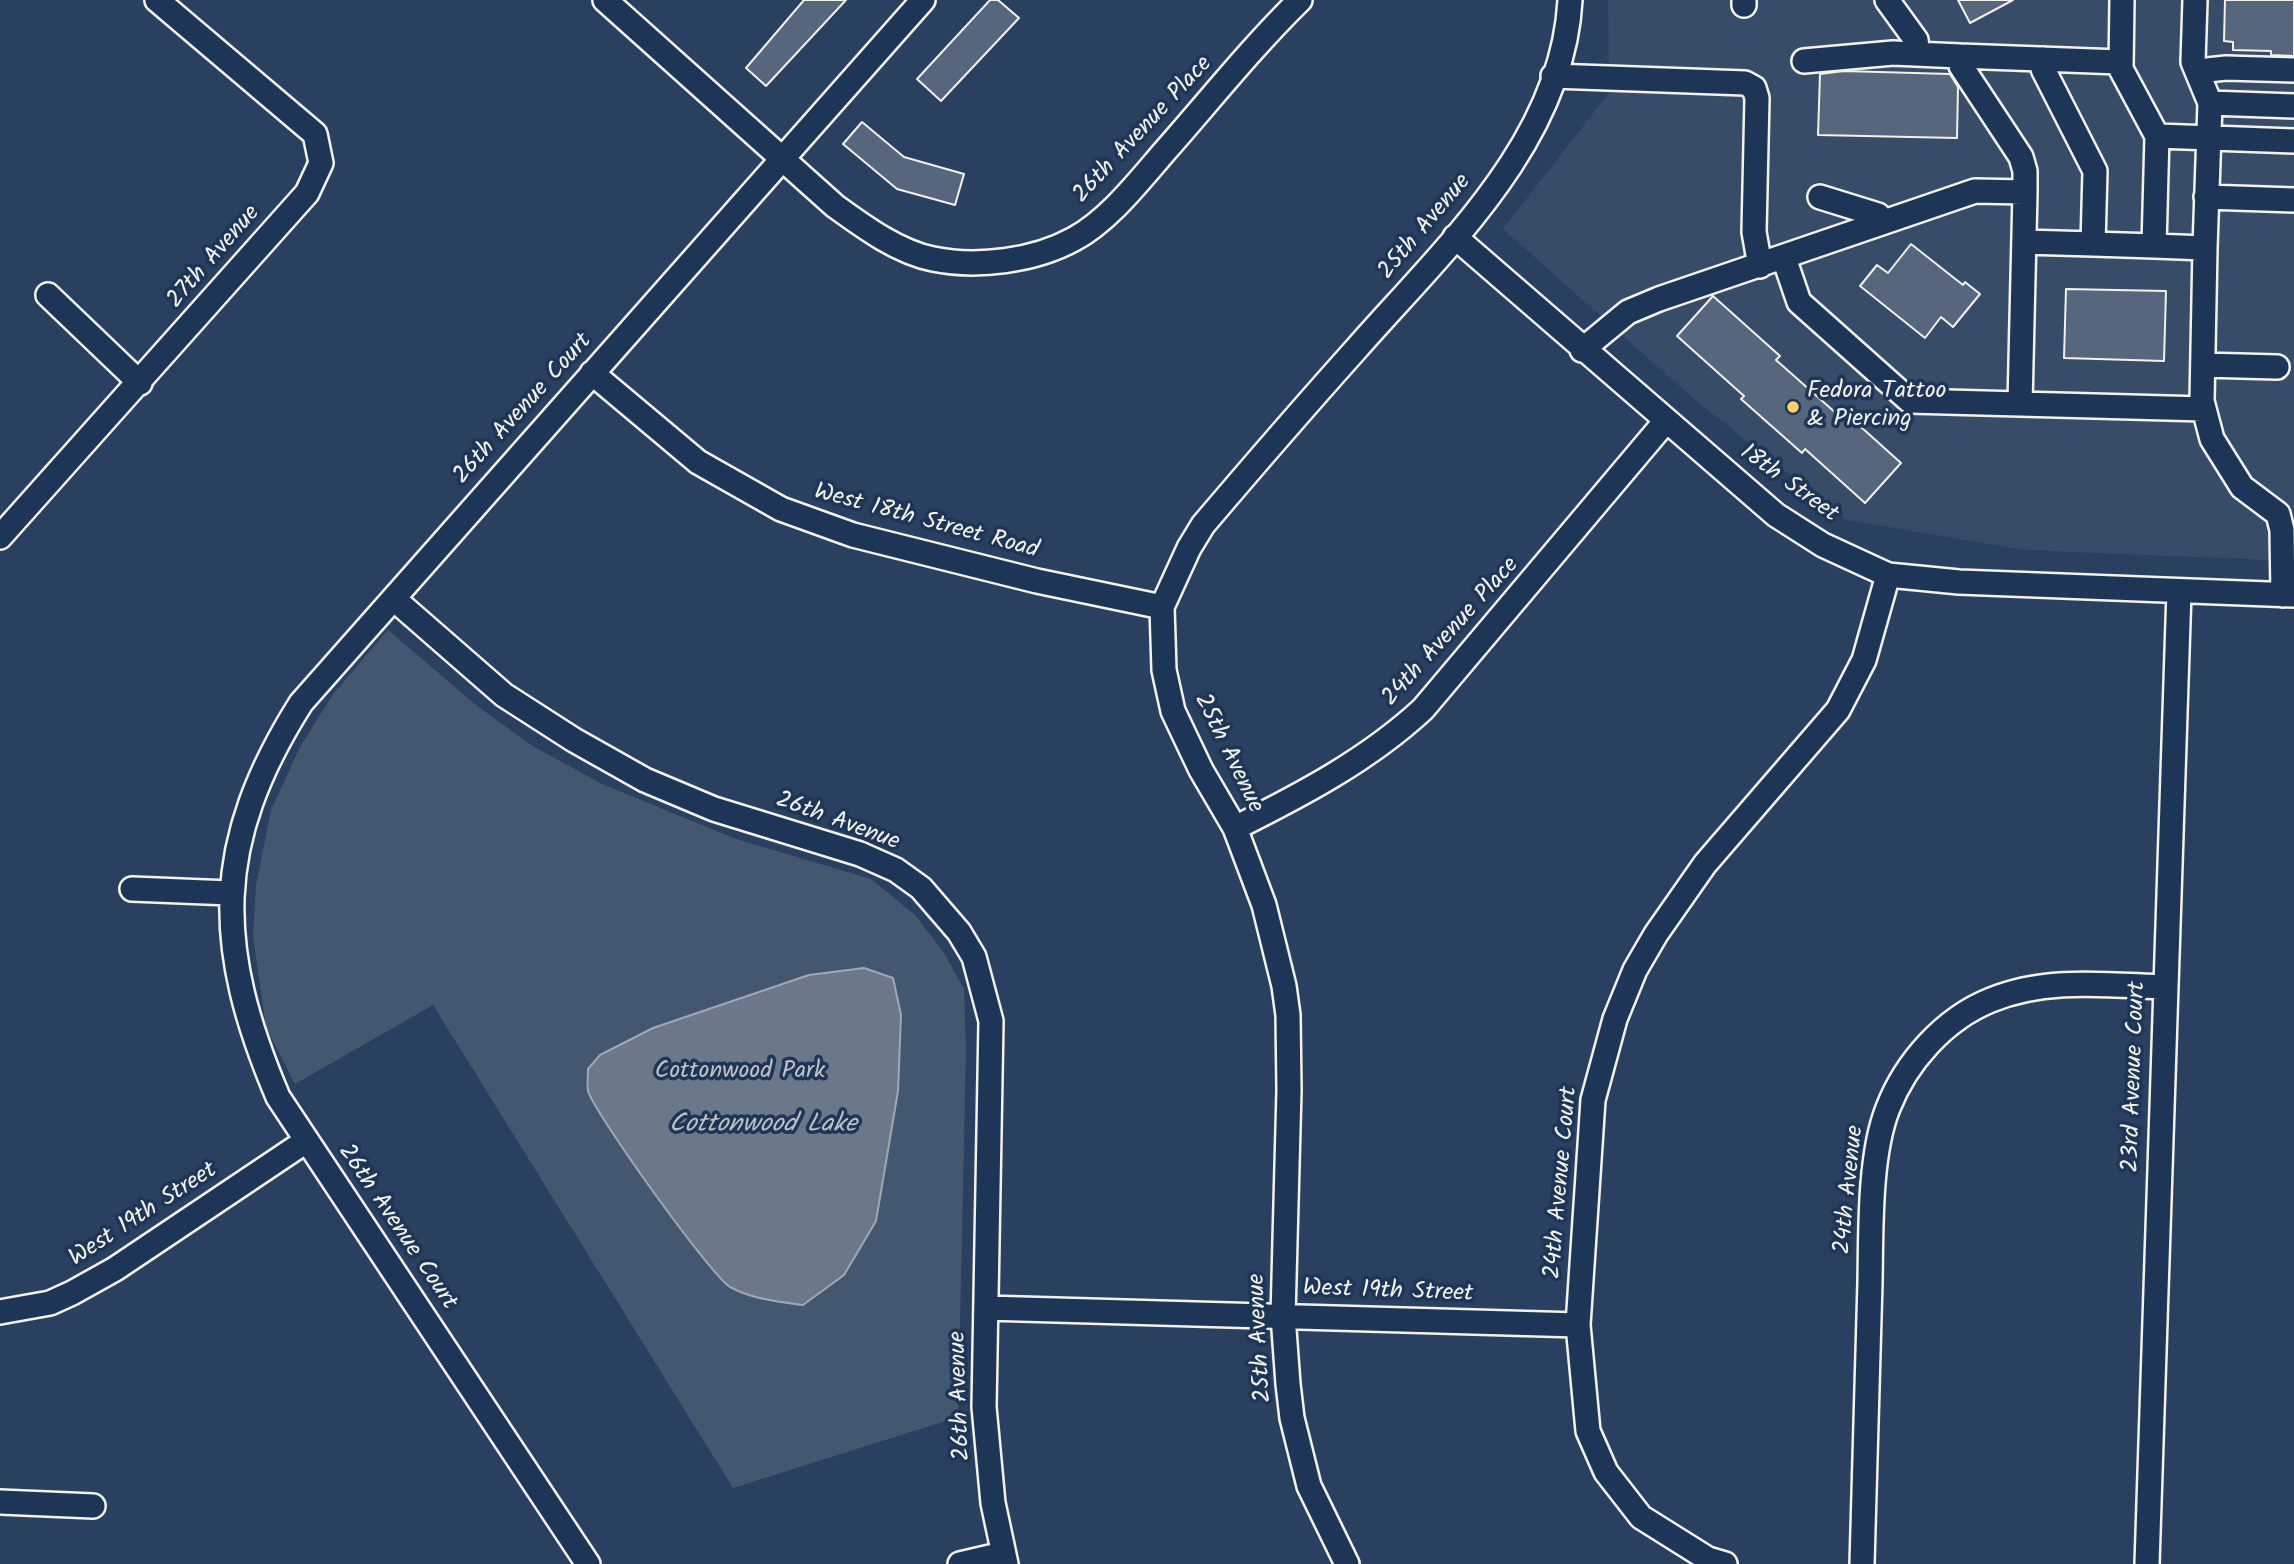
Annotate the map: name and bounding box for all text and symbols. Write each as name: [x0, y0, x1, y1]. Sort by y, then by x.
street label: 26th Avenue Place: [1068, 51, 1220, 211]
street label: 25th Avenue: [1373, 169, 1479, 287]
street label: 27th Avenue: [162, 200, 268, 316]
street label: 26th Avenue Court: [449, 329, 599, 491]
place label: Fedora Tattoo & Piercing: [1807, 379, 1946, 435]
marker: Fedora Tattoo & Piercing: [1785, 399, 1801, 415]
street label: 18th Street: [1733, 440, 1843, 530]
street label: West 18th Street Road: [811, 479, 1041, 567]
street label: 24th Avenue Place: [1377, 552, 1527, 714]
street label: 25th Avenue: [1186, 690, 1268, 818]
street label: 26th Avenue: [771, 787, 903, 859]
street label: 23rd Avenue Court: [2118, 981, 2154, 1173]
park label: Cottonwood Park: [655, 1059, 825, 1087]
street label: 24th Avenue Court: [1540, 1085, 1586, 1281]
water label: Cottonwood Lake: [669, 1111, 857, 1143]
street label: 24th Avenue: [1830, 1124, 1872, 1256]
street label: 26th Avenue Court: [330, 1140, 462, 1316]
street label: West 19th Street: [65, 1157, 223, 1275]
street label: 25th Avenue: [1244, 1273, 1280, 1403]
street label: West 19th Street: [1302, 1276, 1474, 1310]
street label: 26th Avenue: [945, 1331, 979, 1461]

